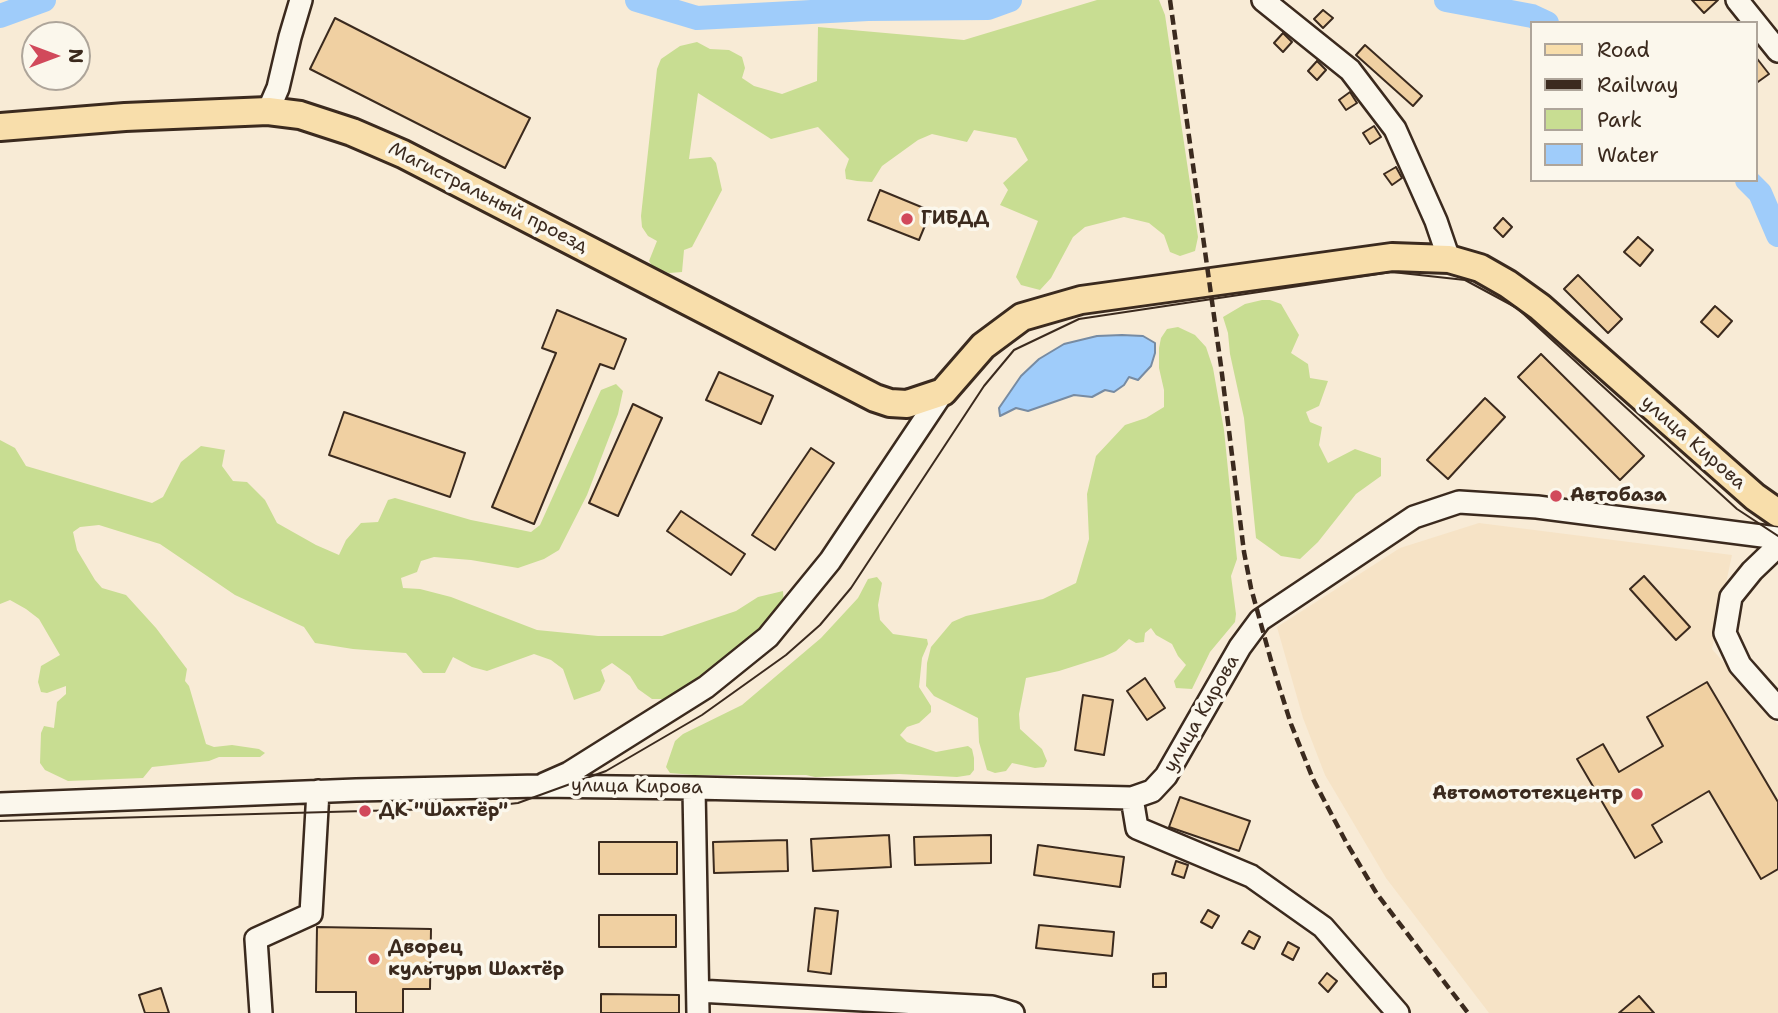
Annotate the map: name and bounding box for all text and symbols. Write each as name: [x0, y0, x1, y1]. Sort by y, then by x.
north arrow: [21, 21, 91, 91]
legend: [1530, 21, 1757, 182]
text: Road: [1597, 36, 1650, 64]
text: N: [63, 48, 88, 64]
text: Railway: [1597, 71, 1679, 99]
text: Park: [1597, 106, 1642, 134]
street label: Магистральный проезд: [384, 138, 592, 258]
text: Water: [1597, 141, 1659, 169]
place label: ГИБДД: [921, 208, 989, 230]
marker: ГИБДД: [899, 211, 915, 227]
street label: улица Кирова: [1636, 391, 1750, 495]
place label: Автобаза: [1570, 485, 1667, 507]
marker: Автобаза: [1548, 488, 1564, 504]
street label: улица Кирова: [1159, 651, 1245, 777]
street label: улица Кирова: [571, 774, 703, 800]
place label: Автомототехцентр: [1432, 783, 1623, 805]
marker: Автомототехцентр: [1629, 786, 1645, 802]
place label: ДК "Шахтёр": [379, 800, 508, 822]
marker: ДК "Шахтёр": [357, 803, 373, 819]
place label: Дворец культуры Шахтёр: [388, 937, 564, 981]
marker: Дворец культуры Шахтёр: [366, 951, 382, 967]

